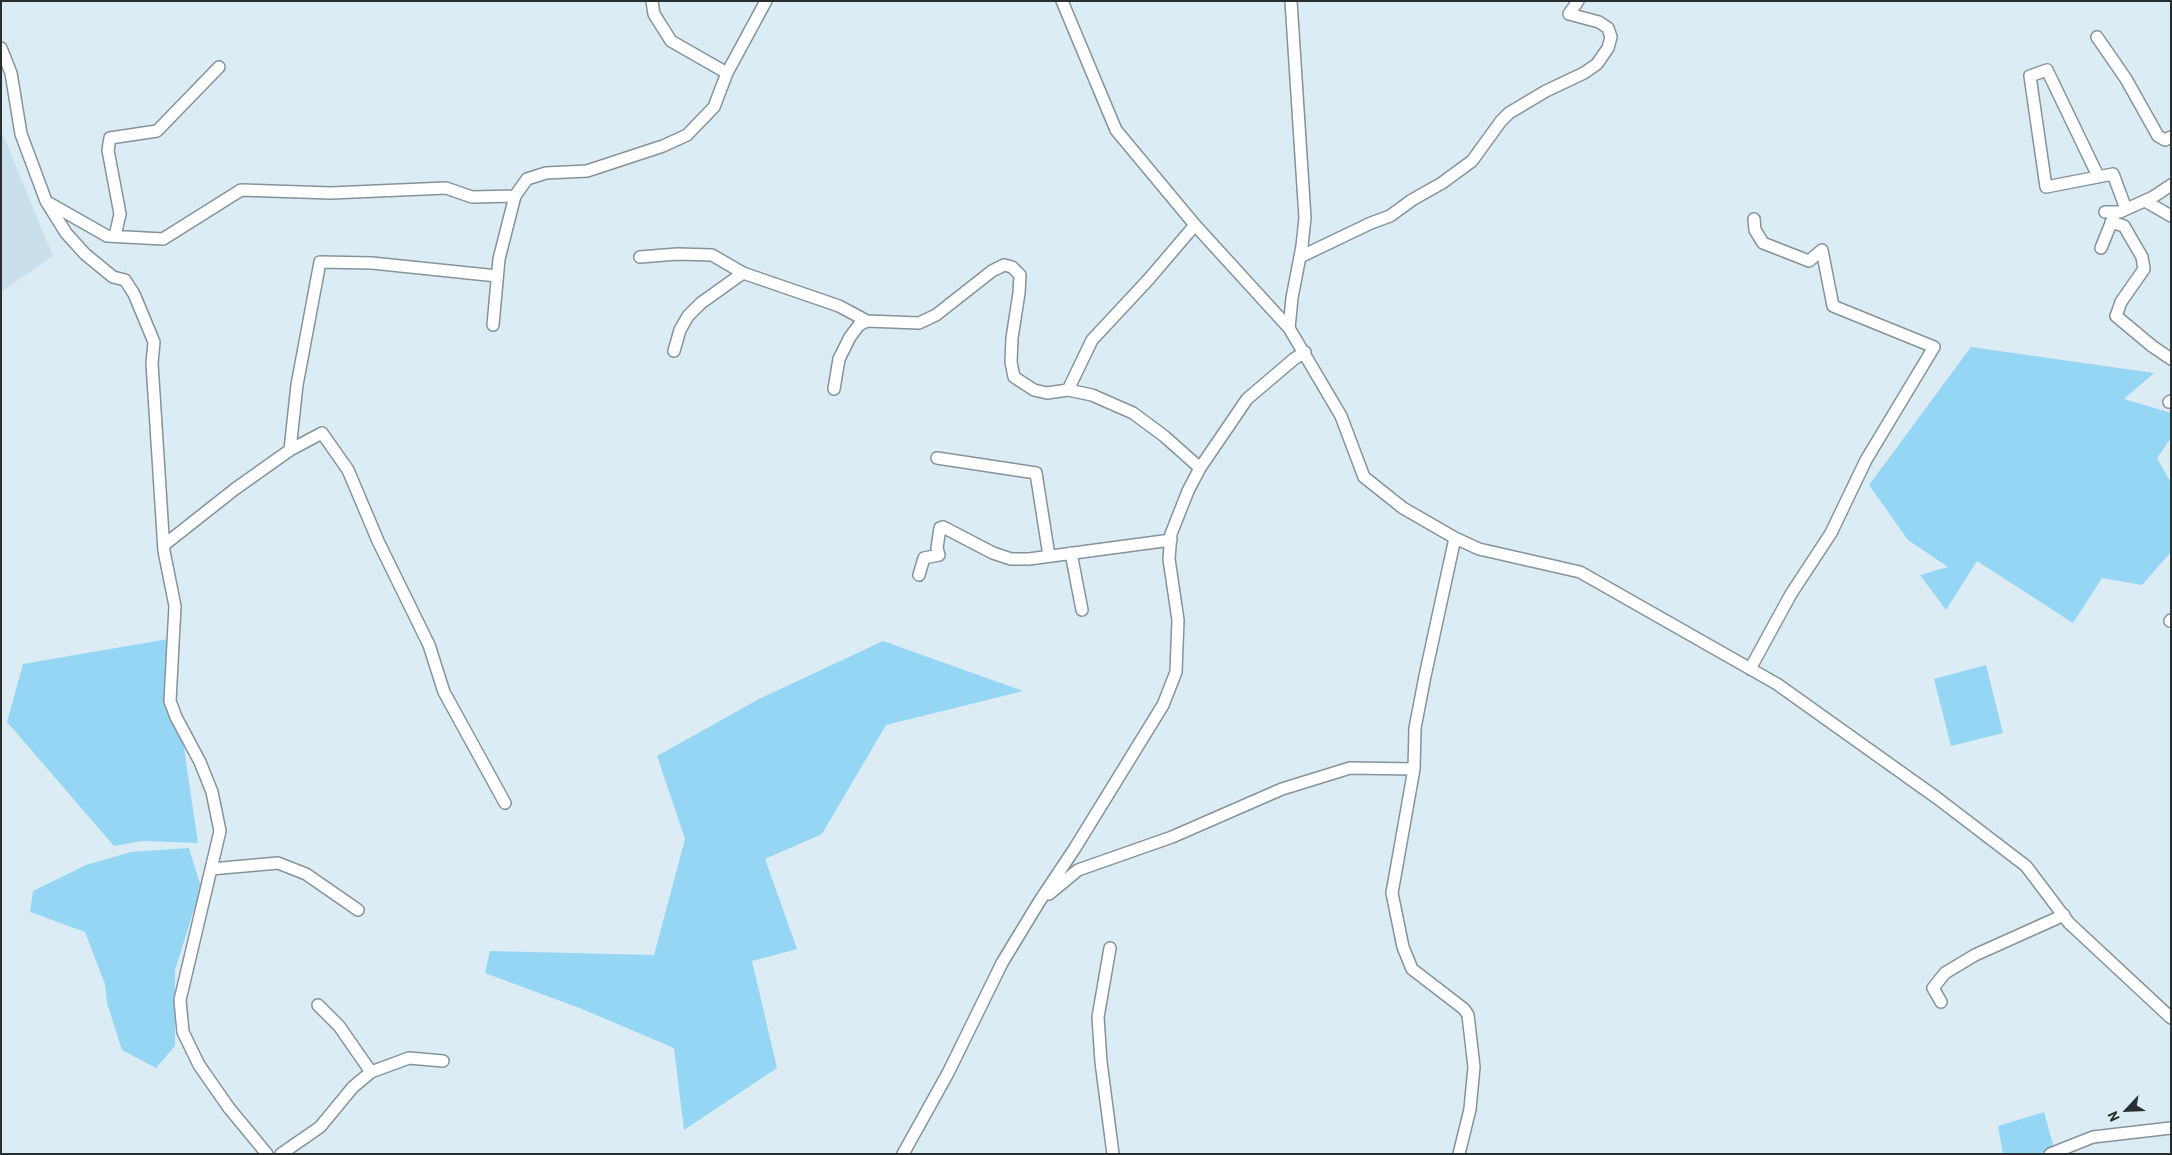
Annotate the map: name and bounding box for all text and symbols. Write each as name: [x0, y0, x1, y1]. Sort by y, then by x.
north arrow: [2102, 1085, 2152, 1135]
text: N: [2103, 1109, 2123, 1124]

